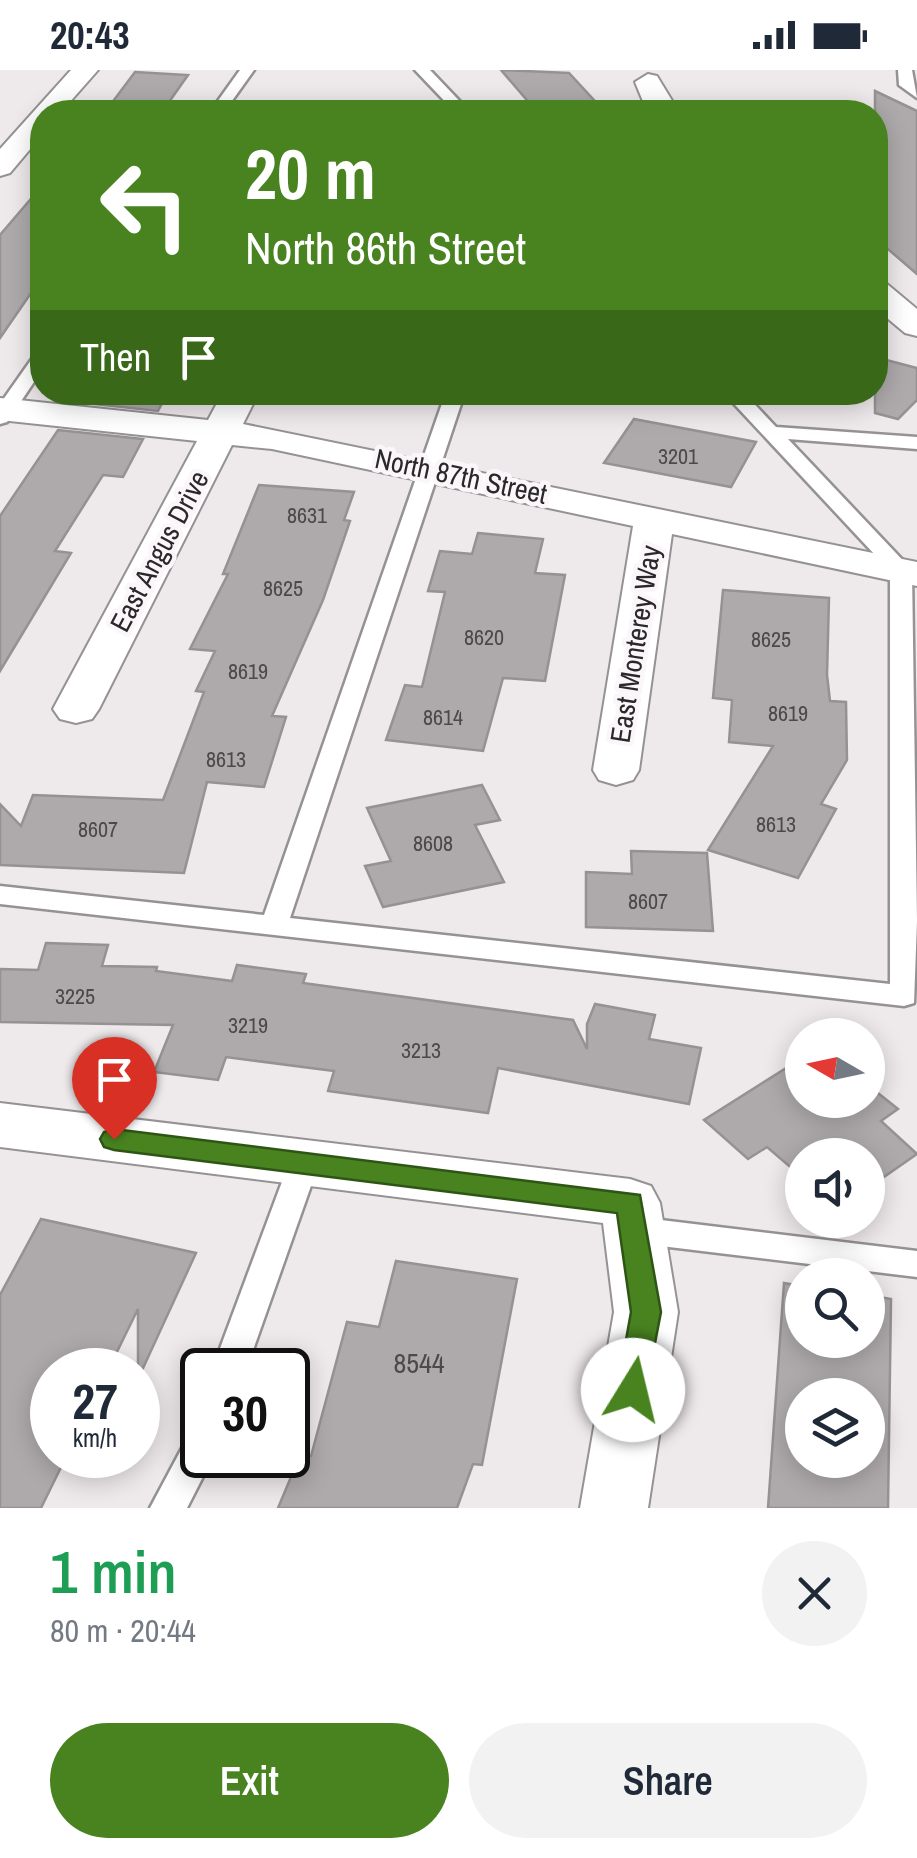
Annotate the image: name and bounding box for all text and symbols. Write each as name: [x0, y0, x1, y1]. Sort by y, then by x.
text: 20:43: [50, 10, 130, 61]
text: 20 m: [245, 127, 376, 221]
icon: left: [80, 140, 210, 270]
text: North 86th Street: [245, 217, 526, 278]
icon: arrive: [171, 330, 226, 385]
text: Then: [80, 332, 151, 383]
street label: North 87th Street: [372, 439, 550, 513]
house number: 3201: [658, 441, 698, 471]
street label: East Angus Drive: [101, 464, 217, 638]
house number: 8631: [287, 500, 327, 530]
street label: East Monterey Way: [601, 542, 669, 746]
house number: 8625: [263, 573, 303, 603]
house number: 8620: [464, 622, 504, 652]
house number: 8625: [751, 624, 791, 654]
house number: 8619: [228, 656, 268, 686]
house number: 8619: [768, 698, 808, 728]
house number: 8614: [423, 702, 463, 732]
house number: 8613: [206, 744, 246, 774]
house number: 8613: [756, 809, 796, 839]
house number: 8607: [78, 814, 118, 844]
house number: 8608: [413, 828, 453, 858]
house number: 8607: [628, 886, 668, 916]
house number: 3225: [55, 981, 95, 1011]
house number: 3219: [228, 1010, 268, 1040]
north arrow: [785, 1018, 885, 1118]
map controls: [785, 1018, 885, 1478]
house number: 3213: [401, 1035, 441, 1065]
pin: [72, 1037, 157, 1140]
icon: arrive: [87, 1052, 142, 1107]
button: sound: [785, 1138, 885, 1238]
button: search: [785, 1258, 885, 1358]
position arrow: [581, 1338, 685, 1442]
house number: 8544: [393, 1344, 445, 1382]
speed limit sign: 30: [180, 1348, 310, 1478]
text: 27: [72, 1367, 118, 1435]
button: layers: [785, 1378, 885, 1478]
text: km/h: [73, 1421, 117, 1455]
text: 1 min: [50, 1531, 177, 1612]
button: close: [762, 1541, 867, 1646]
text: 80 m · 20:44: [50, 1609, 196, 1652]
button: Exit: [50, 1723, 449, 1838]
button: Share: [469, 1723, 867, 1838]

